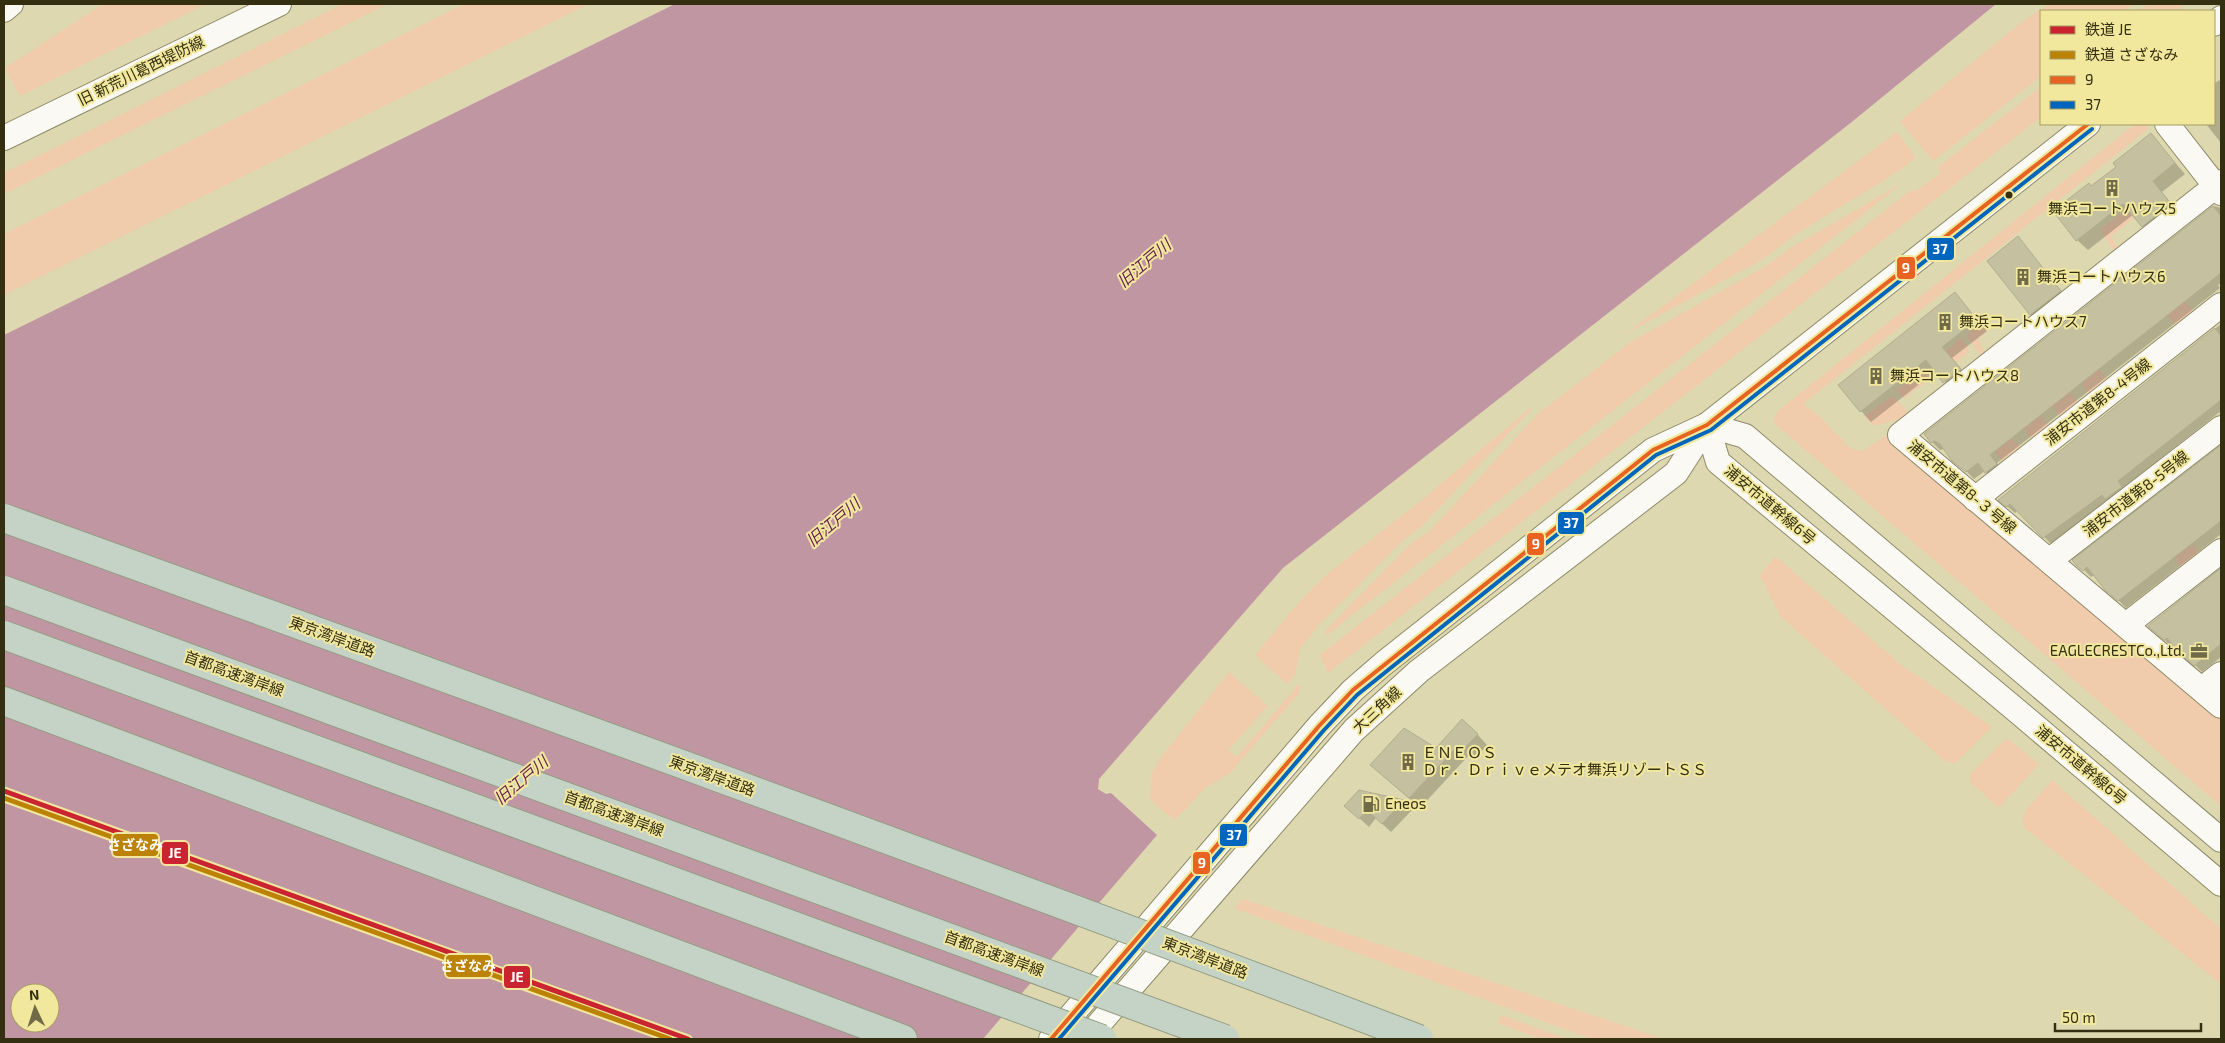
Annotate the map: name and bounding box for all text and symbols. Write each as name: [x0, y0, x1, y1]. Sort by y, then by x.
legend: [2040, 10, 2215, 125]
text: 鉄道 JE: [2085, 20, 2132, 38]
street label: 旧 新荒川葛西堤防線: [74, 32, 207, 109]
text: 鉄道 さざなみ: [2085, 45, 2178, 63]
text: 9: [2085, 70, 2094, 88]
text: 37: [2085, 95, 2101, 113]
building icon: 舞浜コートハウス5: [2102, 178, 2122, 198]
unlabelled marker: [2004, 190, 2014, 200]
place label: 舞浜コートハウス5: [2048, 199, 2176, 217]
water label: 旧江戸川: [1113, 233, 1176, 290]
line badge: 37: [1926, 237, 1955, 261]
text: 37: [1932, 240, 1948, 257]
line badge: 9: [1896, 256, 1916, 280]
text: 9: [1902, 259, 1910, 276]
building icon: 舞浜コートハウス6: [2013, 267, 2033, 287]
place label: 舞浜コートハウス6: [2037, 267, 2166, 285]
building icon: 舞浜コートハウス7: [1935, 312, 1955, 332]
place label: 舞浜コートハウス7: [1959, 312, 2087, 330]
street label: 浦安市道第8-4号線: [2041, 354, 2154, 448]
building icon: 舞浜コートハウス8: [1866, 366, 1886, 386]
place label: 舞浜コートハウス8: [1890, 366, 2019, 384]
street label: 浦安市道第8-３号線: [1905, 436, 2020, 537]
street label: 浦安市道第8-5号線: [2079, 446, 2192, 540]
street label: 浦安市道幹線6号: [1721, 461, 1820, 548]
water label: 旧江戸川: [802, 492, 865, 549]
line badge: 37: [1557, 511, 1585, 535]
text: 37: [1563, 514, 1579, 531]
line badge: 9: [1526, 532, 1545, 556]
text: 9: [1532, 535, 1540, 552]
street label: 東京湾岸道路: [287, 612, 378, 660]
place label: EAGLECRESTCo.,Ltd.: [2050, 641, 2185, 659]
office icon: EAGLECRESTCo.,Ltd.: [2189, 641, 2209, 661]
street label: 首都高速湾岸線: [182, 647, 287, 699]
street label: 大三角線: [1348, 682, 1404, 736]
street label: 浦安市道幹線6号: [2032, 721, 2131, 808]
place label: ＥＮＥＯＳ Ｄｒ．Ｄｒｉｖｅメテオ舞浜リゾートＳＳ: [1422, 743, 1707, 778]
water label: 旧江戸川: [490, 750, 553, 807]
street label: 東京湾岸道路: [667, 751, 758, 799]
building icon: ＥＮＥＯＳ Ｄｒ．Ｄｒｉｖｅメテオ舞浜リゾートＳＳ: [1398, 752, 1418, 772]
street label: 首都高速湾岸線: [562, 787, 667, 839]
fuel station icon: Eneos: [1361, 794, 1381, 814]
place label: Eneos: [1385, 794, 1426, 812]
line badge: 37: [1219, 823, 1248, 847]
text: 37: [1226, 826, 1242, 843]
line badge: さざなみ: [112, 833, 159, 857]
text: さざなみ: [107, 836, 163, 853]
line badge: JE: [161, 841, 189, 865]
text: JE: [168, 844, 182, 861]
line badge: 9: [1192, 851, 1211, 875]
text: 9: [1198, 854, 1206, 871]
street label: 首都高速湾岸線: [942, 927, 1047, 979]
street label: 東京湾岸道路: [1160, 933, 1251, 982]
line badge: さざなみ: [445, 954, 492, 978]
text: さざなみ: [440, 957, 496, 974]
line badge: JE: [503, 965, 531, 989]
text: JE: [510, 968, 524, 985]
north arrow: [10, 983, 60, 1033]
text: N: [28, 986, 40, 1003]
scale bar: [2055, 1000, 2201, 1032]
text: 50 m: [2062, 1008, 2096, 1026]

